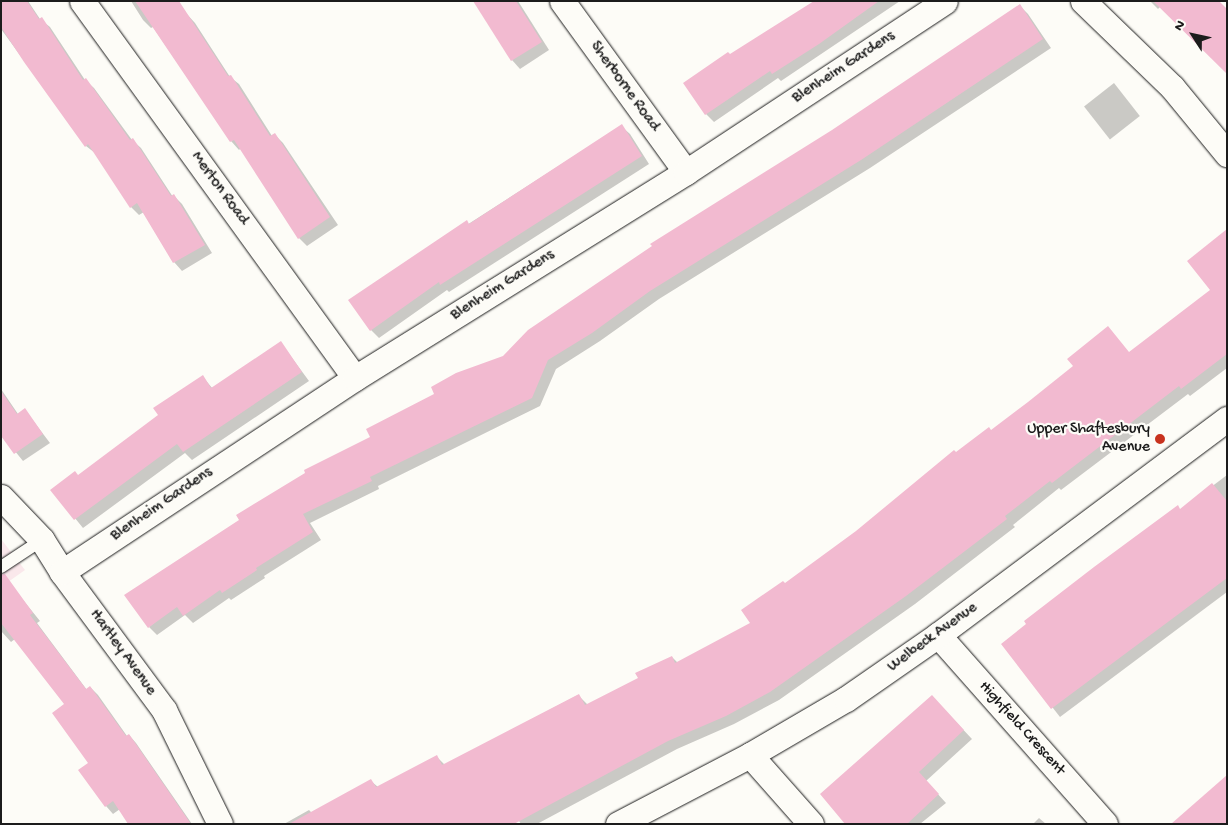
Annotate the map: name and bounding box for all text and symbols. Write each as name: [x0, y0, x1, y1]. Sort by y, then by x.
north arrow: [1168, 10, 1218, 60]
text: N: [1171, 17, 1190, 35]
street label: Blenheim Gardens: [789, 28, 899, 108]
street label: Sherborne Road: [585, 38, 663, 136]
street label: Merton Road: [186, 148, 252, 230]
street label: Blenheim Gardens: [448, 246, 558, 326]
place label: Upper Shaftesbury Avenue: [1027, 420, 1150, 458]
marker: Upper Shaftesbury Avenue: [1154, 433, 1166, 445]
street label: Blenheim Gardens: [107, 464, 217, 546]
street label: Welbeck Avenue: [884, 599, 982, 677]
street label: Hartley Avenue: [84, 606, 160, 700]
street label: Highfield Crescent: [974, 678, 1068, 780]

